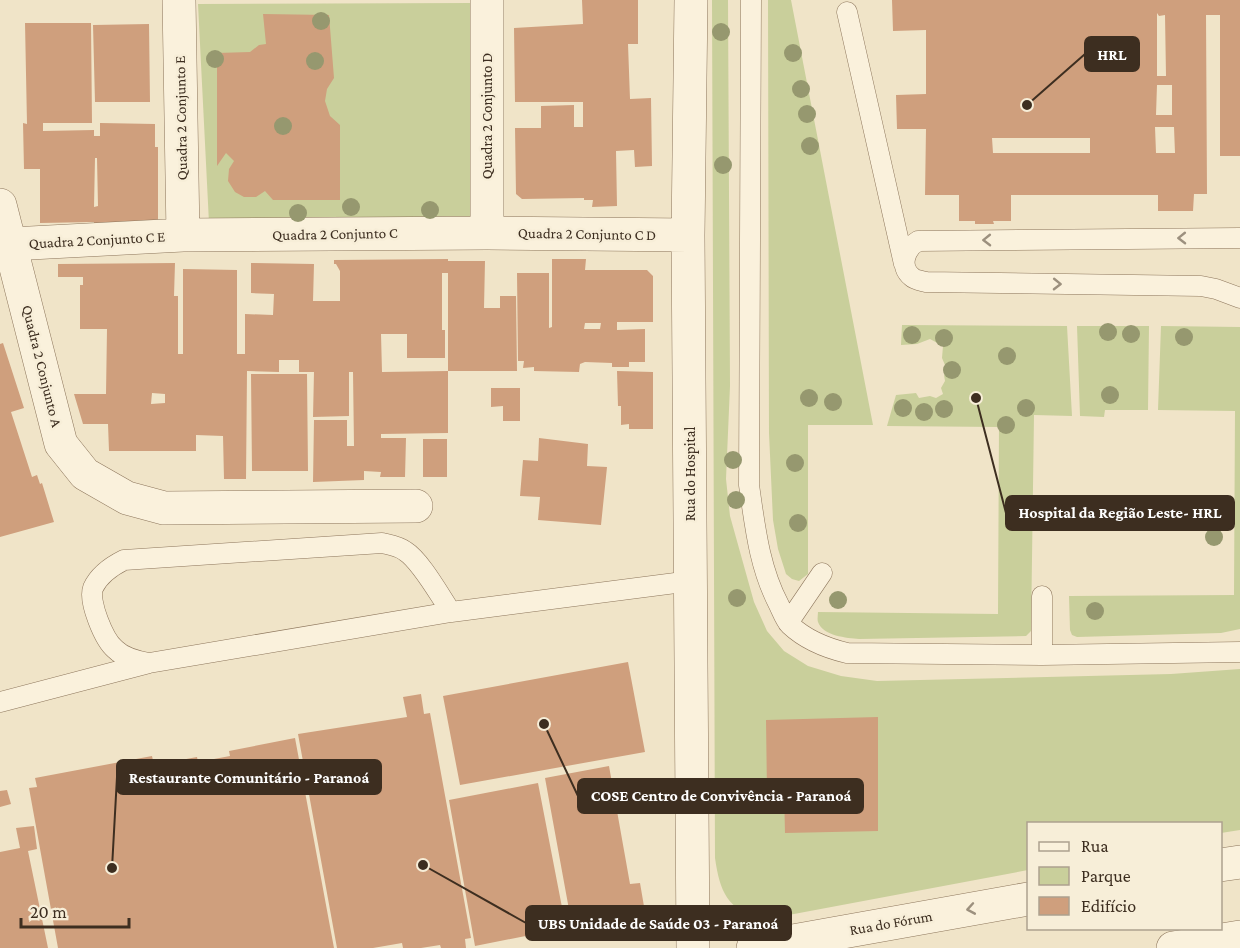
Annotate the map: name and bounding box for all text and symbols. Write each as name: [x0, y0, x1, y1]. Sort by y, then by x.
callout: HRL: [1085, 37, 1139, 71]
text: HRL: [1097, 46, 1127, 63]
street label: Quadra 2 Conjunto D: [479, 53, 496, 179]
street label: Quadra 2 Conjunto E: [172, 55, 191, 181]
street label: Quadra 2 Conjunto C: [272, 225, 398, 244]
street label: Quadra 2 Conjunto C D: [518, 225, 656, 244]
street label: Quadra 2 Conjunto C E: [28, 228, 166, 253]
one-way arrow: [1177, 232, 1186, 244]
one-way arrow: [982, 234, 991, 246]
one-way arrow: [1052, 278, 1061, 290]
street label: Quadra 2 Conjunto A: [18, 303, 65, 429]
street label: Rua do Hospital: [682, 427, 699, 521]
callout: Hospital da Região Leste- HRL: [1006, 496, 1234, 530]
text: Hospital da Região Leste- HRL: [1018, 504, 1222, 521]
callout: Restaurante Comunitário - Paranoá: [117, 760, 381, 794]
text: Restaurante Comunitário - Paranoá: [129, 769, 369, 786]
callout: COSE Centro de Convivência - Paranoá: [578, 779, 863, 813]
text: COSE Centro de Convivência - Paranoá: [591, 787, 852, 804]
legend: [1027, 822, 1222, 930]
text: Rua: [1081, 836, 1109, 856]
text: Parque: [1081, 866, 1131, 886]
scale bar: [21, 891, 129, 929]
text: Edifício: [1081, 896, 1136, 916]
text: 20 m: [30, 902, 67, 922]
one-way arrow: [966, 902, 976, 915]
callout: UBS Unidade de Saúde 03 - Paranoá: [526, 906, 791, 940]
street label: Rua do Fórum: [848, 908, 934, 938]
text: UBS Unidade de Saúde 03 - Paranoá: [538, 915, 779, 932]

